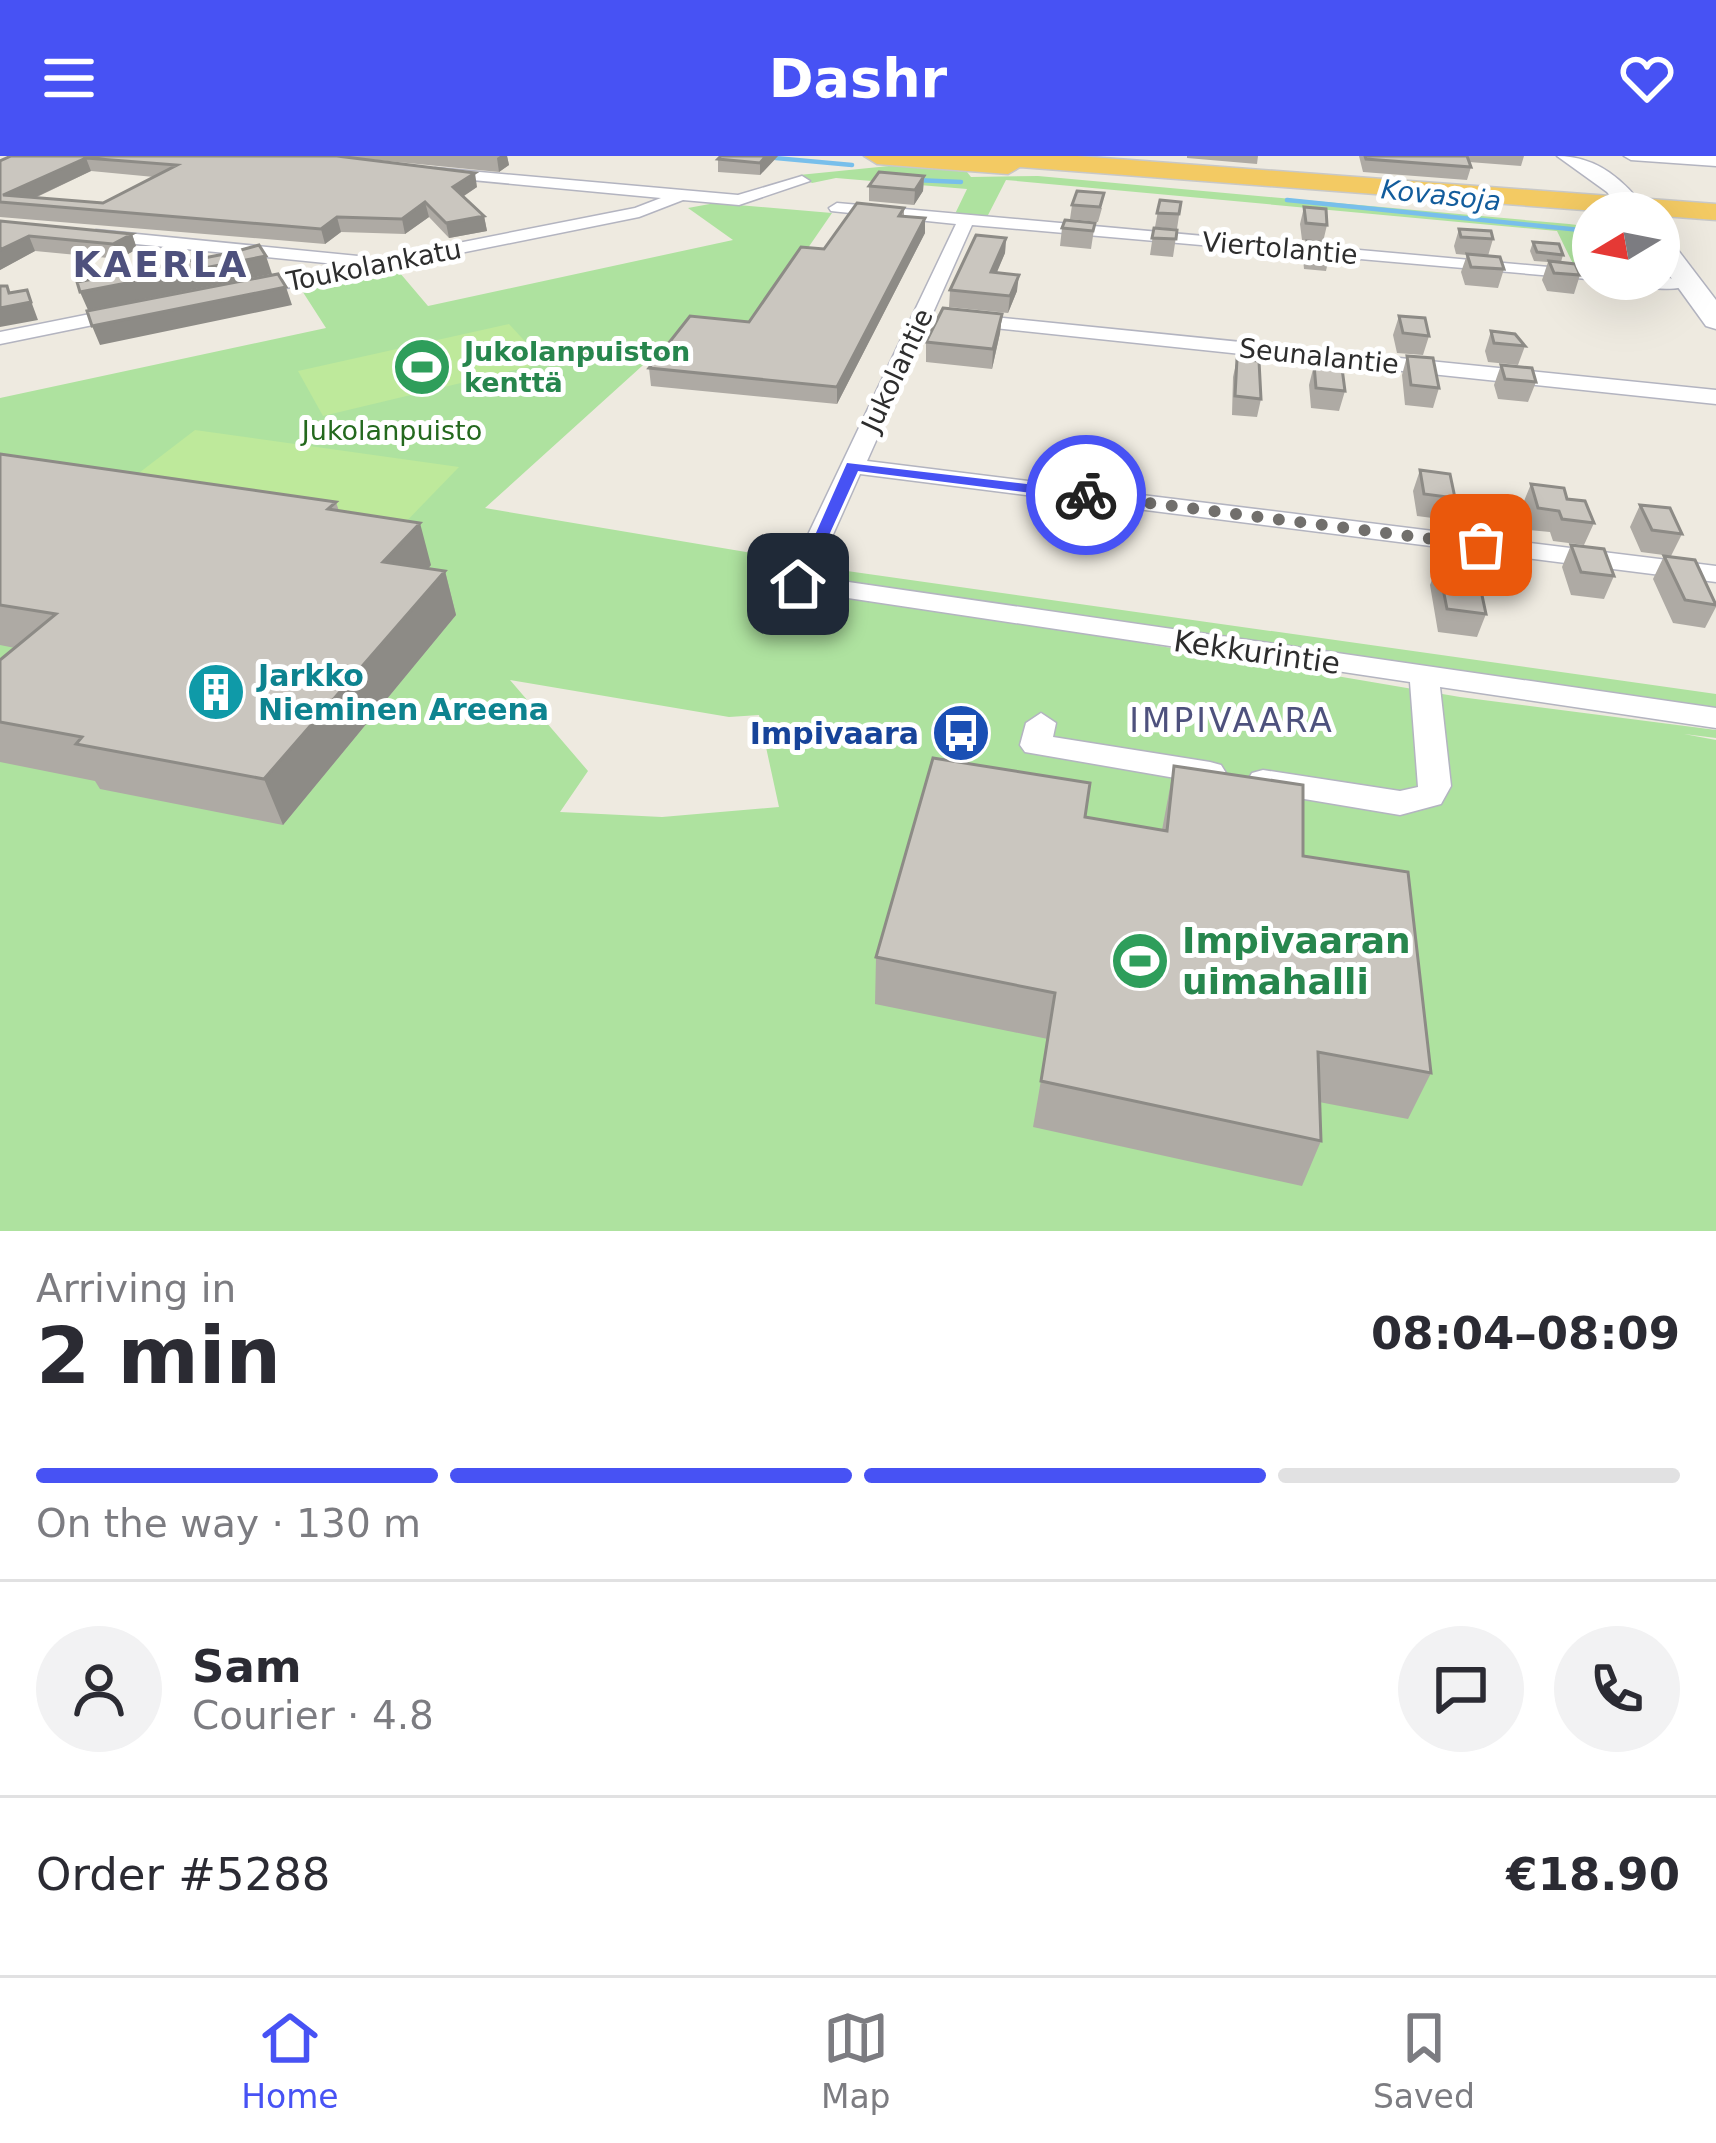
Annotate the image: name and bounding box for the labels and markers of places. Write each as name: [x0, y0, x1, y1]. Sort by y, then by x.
sports icon: Jukolanpuiston kenttä: [391, 336, 453, 398]
place label: Jukolanpuiston kenttä: [462, 336, 690, 398]
pin: [1430, 494, 1532, 596]
pin: [747, 533, 849, 635]
place label: Jarkko Nieminen Areena: [256, 658, 549, 727]
building icon: Jarkko Nieminen Areena: [185, 661, 247, 723]
bus stop icon: Impivaara: [930, 702, 992, 764]
place label: Impivaara: [750, 716, 919, 751]
place label: Impivaaran uimahalli: [1182, 920, 1411, 1002]
sports icon: Impivaaran uimahalli: [1109, 930, 1171, 992]

